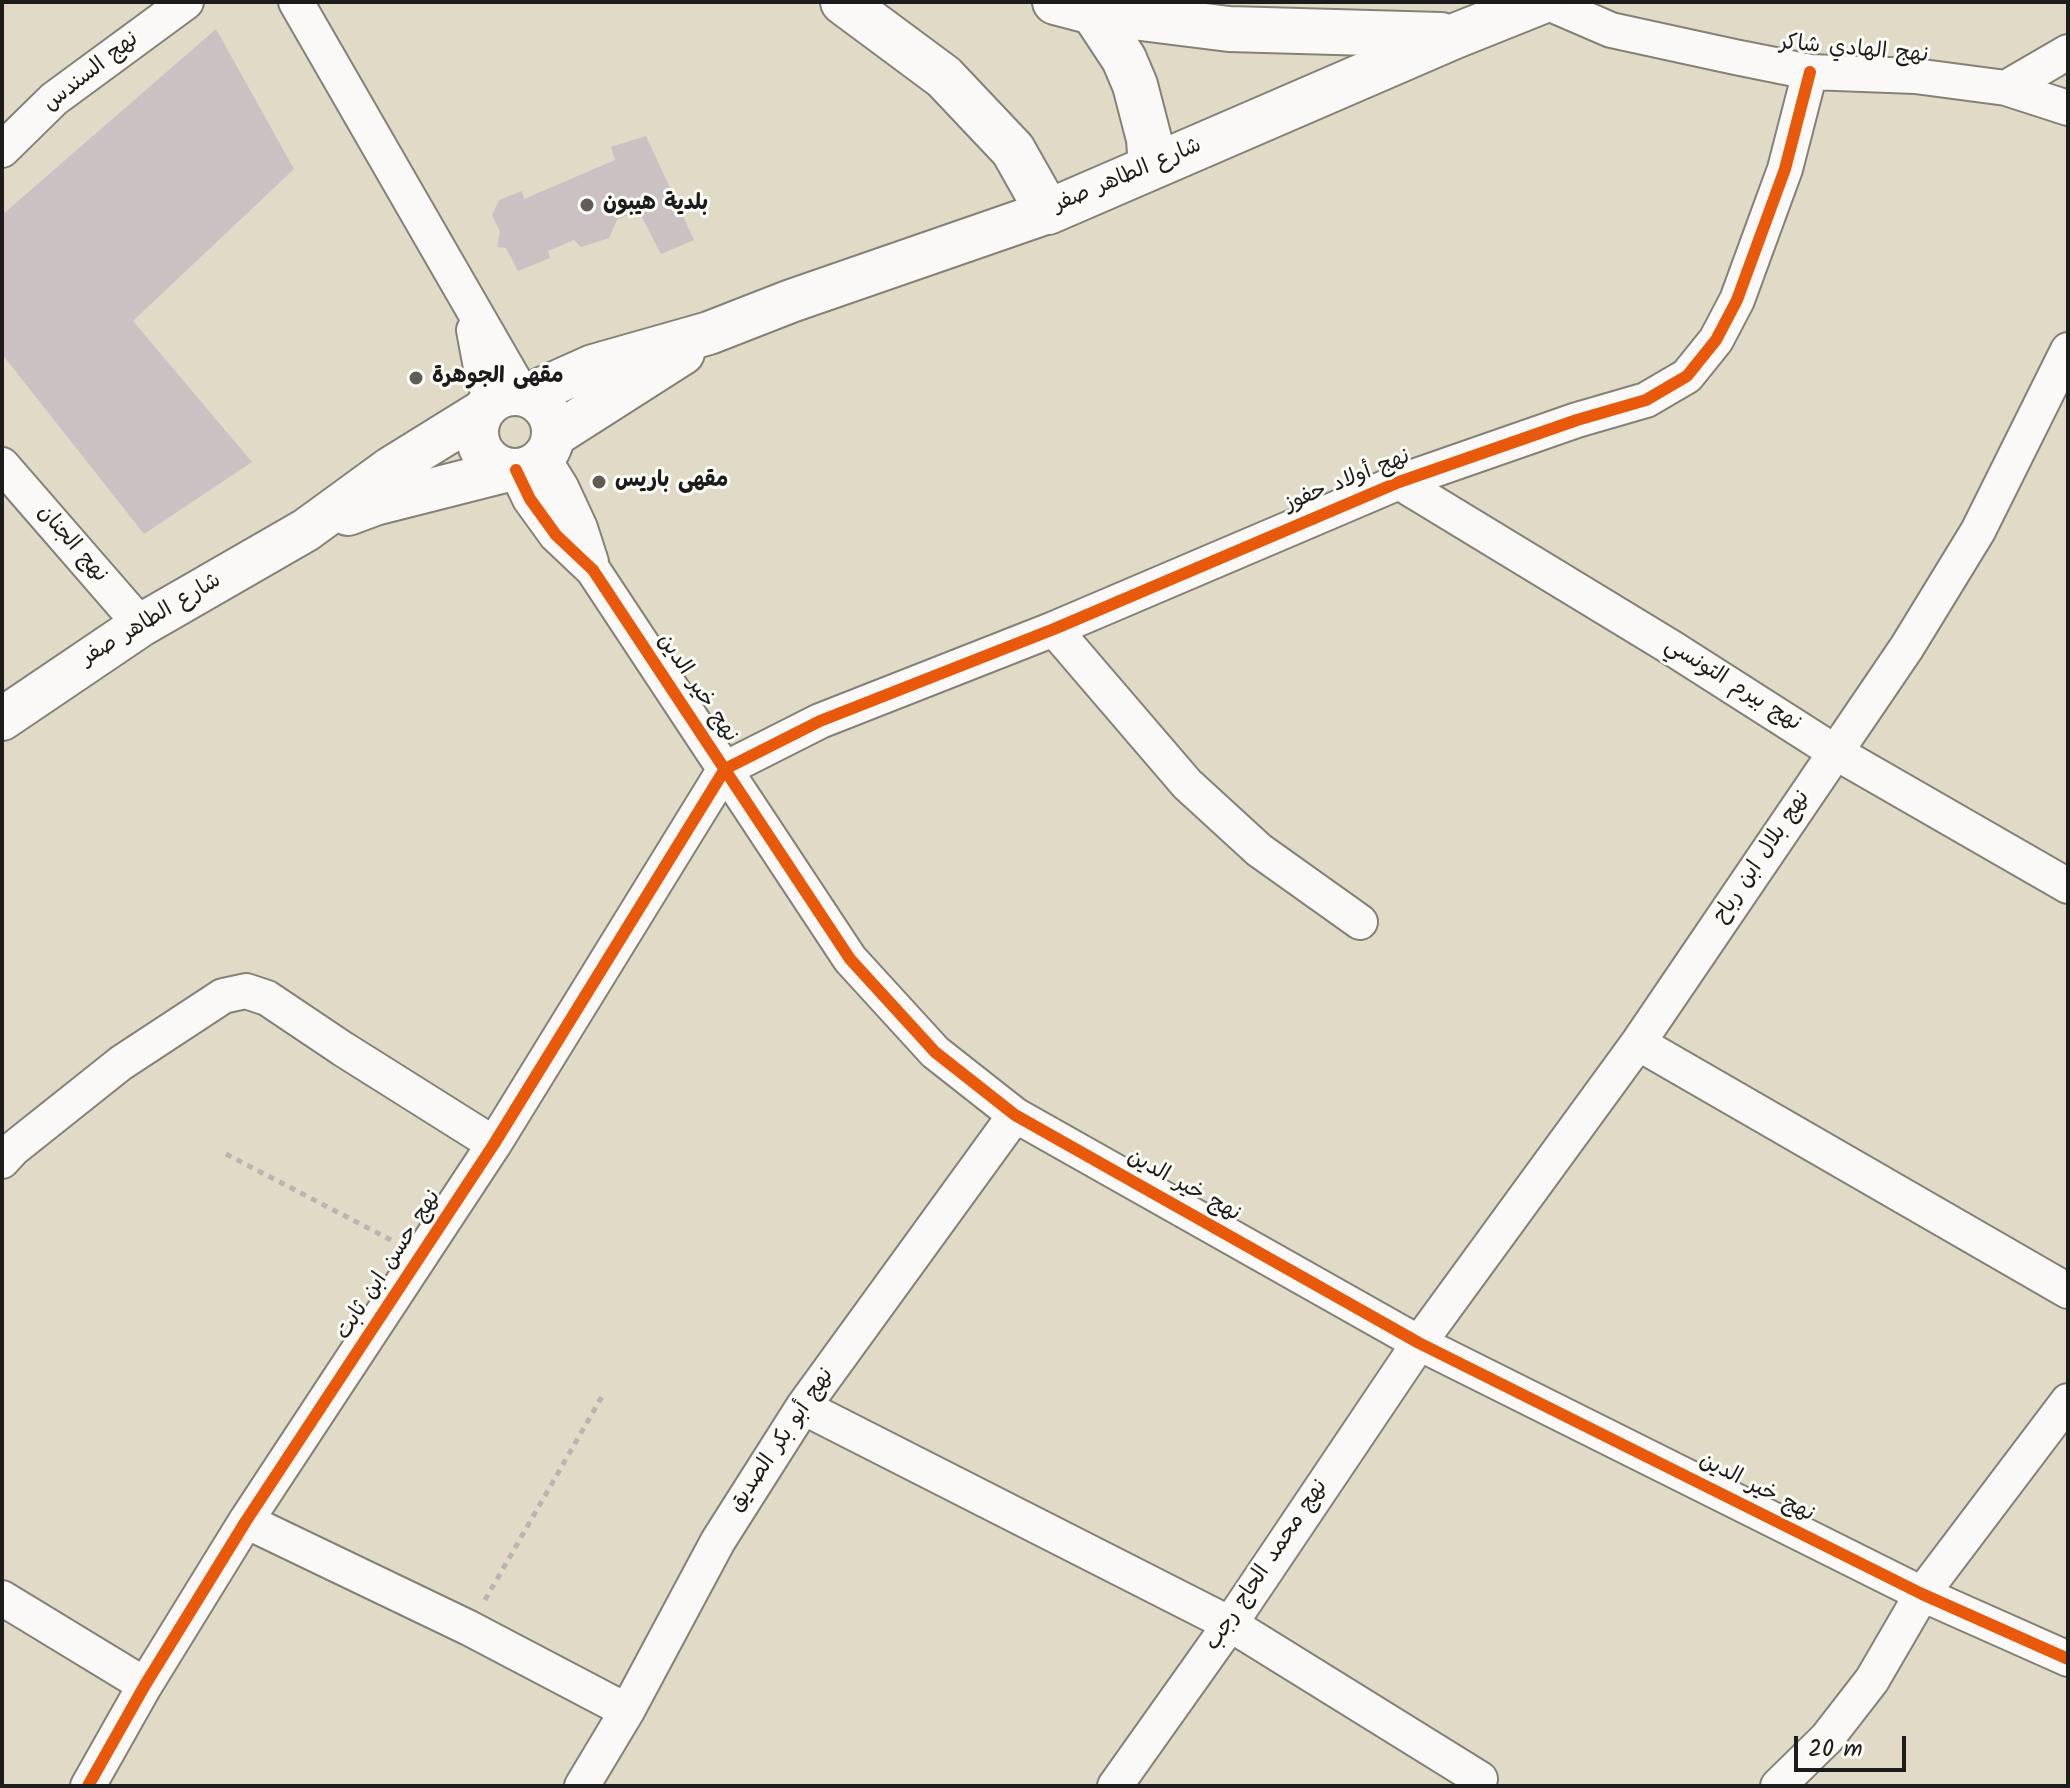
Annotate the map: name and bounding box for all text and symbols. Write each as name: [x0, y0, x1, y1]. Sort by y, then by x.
street label: نهج السندس: [39, 28, 145, 118]
street label: نهج الهادي شاكر: [1779, 31, 1929, 71]
street label: شارع الطاهر صفر: [1050, 134, 1206, 220]
place label: بلدية هيبون: [603, 192, 708, 218]
marker: بلدية هيبون: [578, 196, 596, 214]
place label: مقهى الجوهرة: [432, 365, 563, 391]
marker: مقهى الجوهرة: [407, 369, 425, 387]
street label: نهج أولاد حفوز: [1281, 445, 1415, 519]
place label: مقهى باريس: [615, 469, 728, 495]
marker: مقهى باريس: [590, 473, 608, 491]
street label: نهج الجنان: [30, 501, 112, 589]
street label: شارع الطاهر صفر: [77, 569, 227, 673]
street label: نهج خير الدين: [650, 630, 742, 748]
street label: نهج بيرم التونسي: [1659, 634, 1805, 738]
street label: نهج بلال ابن رباح: [1709, 787, 1817, 929]
street label: نهج خير الدين: [1122, 1145, 1244, 1229]
street label: نهج حسن ابن ثابت: [332, 1186, 448, 1346]
street label: نهج أبو بكر الصديق: [725, 1364, 841, 1518]
street label: نهج خير الدين: [1694, 1449, 1818, 1529]
street label: نهج محمد الحاج رجب: [1201, 1475, 1335, 1657]
scale bar: [1798, 1720, 1910, 1770]
text: 20 m: [1808, 1730, 1863, 1769]

